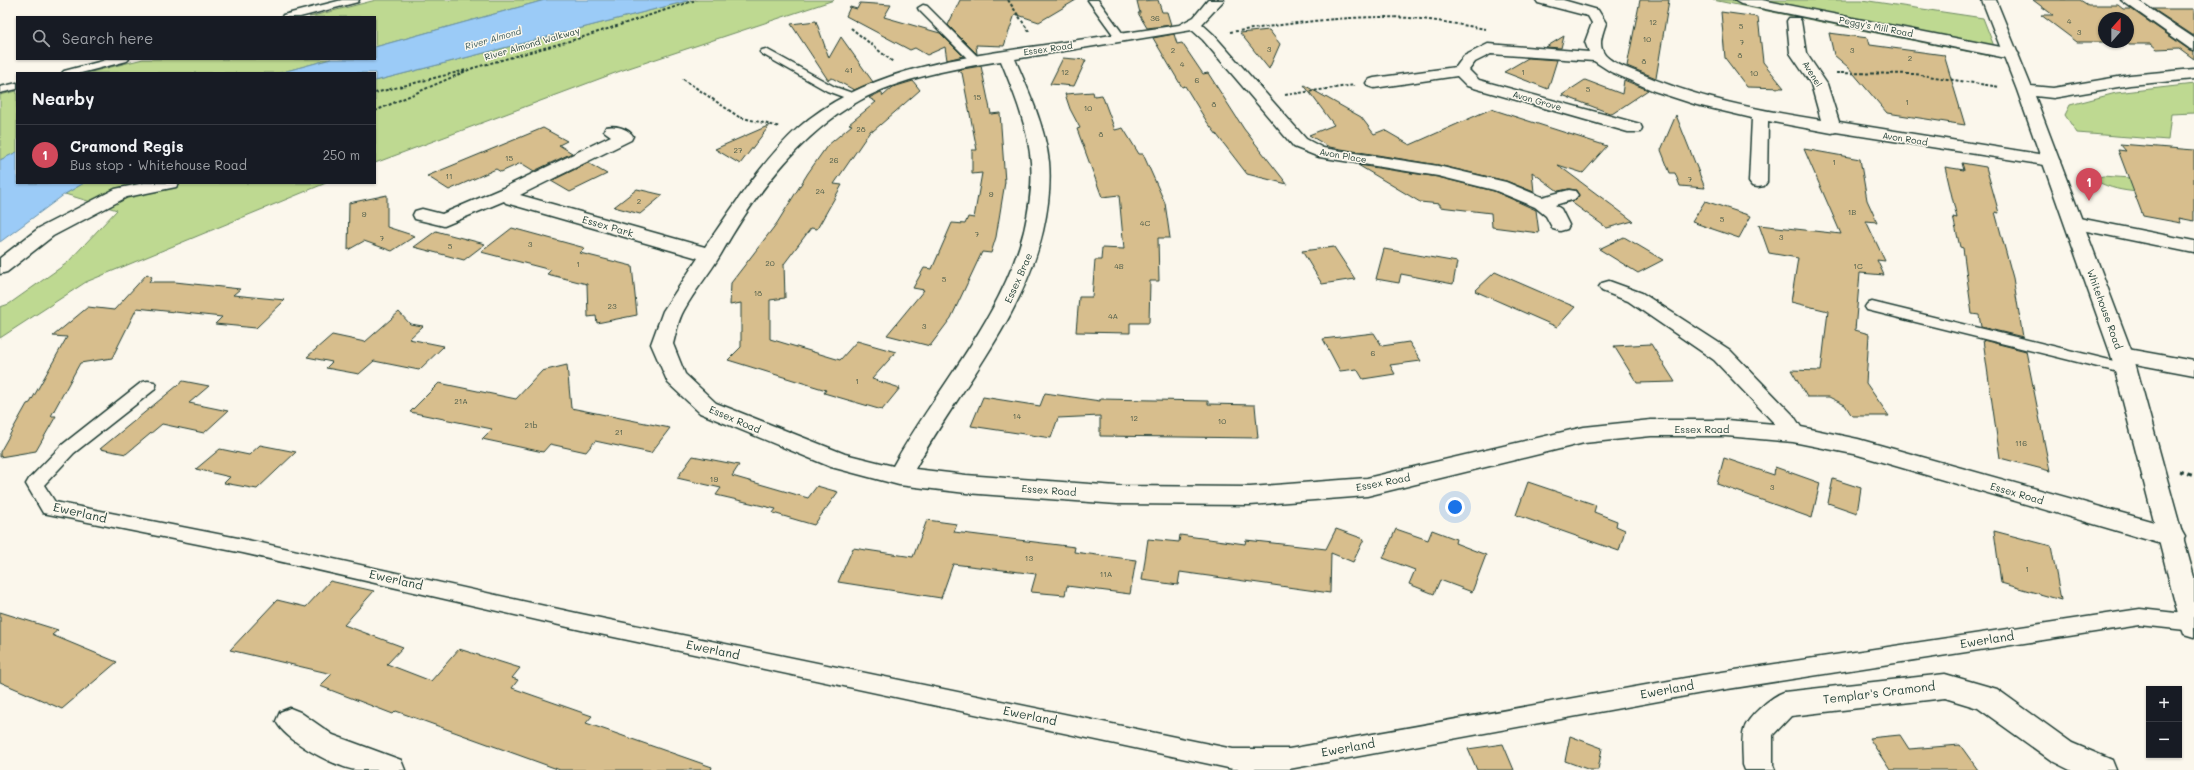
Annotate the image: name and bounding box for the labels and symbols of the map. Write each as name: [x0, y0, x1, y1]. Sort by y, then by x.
north arrow: [2098, 12, 2134, 48]
house number: 36: [1150, 13, 1160, 23]
street label: Peggy's Mill Road: [1838, 14, 1914, 39]
house number: 4: [2067, 16, 2072, 26]
house number: 12: [1649, 17, 1657, 27]
house number: 5: [1739, 21, 1744, 31]
water label: River Almond: [463, 25, 523, 52]
street label: River Almond Walkway: [483, 25, 581, 62]
house number: 3: [2077, 27, 2082, 37]
house number: 10: [1643, 34, 1651, 44]
house number: 7: [1740, 37, 1745, 47]
street label: Essex Road: [1023, 40, 1073, 57]
house number: 3: [1267, 44, 1272, 54]
house number: 2: [1171, 45, 1175, 55]
house number: 3: [1850, 45, 1855, 55]
house number: 8: [1738, 50, 1743, 60]
house number: 2: [1908, 53, 1912, 63]
house number: 8: [1642, 56, 1647, 66]
house number: 4: [1180, 59, 1185, 69]
street label: Avenel: [1800, 59, 1825, 89]
house number: 41: [845, 65, 853, 75]
house number: 12: [1061, 67, 1069, 77]
house number: 1: [1521, 67, 1525, 77]
house number: 10: [1750, 68, 1758, 78]
house number: 6: [1195, 75, 1200, 85]
house number: 5: [1586, 84, 1591, 94]
street label: Avon Grove: [1512, 88, 1563, 113]
house number: 15: [973, 92, 981, 102]
house number: 1: [1905, 97, 1909, 107]
house number: 8: [1212, 99, 1217, 109]
house number: 10: [1084, 103, 1092, 113]
house number: 28: [856, 124, 866, 134]
house number: 8: [1099, 129, 1104, 139]
street label: Avon Road: [1882, 129, 1929, 148]
house number: 27: [734, 145, 743, 155]
street label: Avon Place: [1319, 146, 1367, 165]
house number: 15: [505, 153, 513, 163]
house number: 26: [829, 155, 839, 165]
house number: 1: [1832, 157, 1836, 167]
pin: 1: [2076, 168, 2102, 201]
house number: 11: [445, 171, 453, 181]
house number: 7: [1688, 174, 1693, 184]
house number: 24: [815, 186, 825, 196]
house number: 9: [989, 189, 994, 199]
house number: 2: [637, 196, 641, 206]
house number: 1B: [1848, 207, 1856, 217]
house number: 9: [362, 209, 367, 219]
street label: Essex Park: [581, 212, 635, 240]
house number: 5: [1720, 214, 1725, 224]
house number: 4C: [1140, 218, 1150, 228]
house number: 7: [975, 229, 980, 239]
house number: 3: [1779, 232, 1784, 242]
house number: 7: [380, 233, 385, 243]
house number: 3: [528, 239, 533, 249]
house number: 5: [448, 241, 453, 251]
street label: Essex Brae: [1001, 251, 1035, 305]
house number: 20: [765, 258, 775, 268]
house number: 1: [576, 259, 580, 269]
house number: 4B: [1114, 261, 1124, 271]
house number: 1C: [1853, 261, 1863, 271]
street label: Whitehouse Road: [2084, 267, 2126, 351]
house number: 5: [942, 274, 947, 284]
house number: 18: [754, 288, 762, 298]
house number: 23: [607, 301, 617, 311]
house number: 4A: [1108, 311, 1118, 321]
house number: 3: [922, 321, 927, 331]
house number: 6: [1371, 348, 1376, 358]
house number: 1: [855, 376, 859, 386]
house number: 21A: [454, 396, 468, 406]
street label: Essex Road: [707, 402, 763, 436]
house number: 14: [1013, 411, 1021, 421]
house number: 12: [1130, 413, 1138, 423]
house number: 10: [1218, 416, 1226, 426]
house number: 21b: [524, 420, 538, 430]
street label: Essex Road: [1675, 422, 1729, 436]
house number: 21: [615, 427, 623, 437]
house number: 116: [2015, 438, 2027, 448]
street label: Essex Road: [1355, 470, 1411, 494]
house number: 19: [710, 474, 718, 484]
street label: Essex Road: [1989, 479, 2045, 507]
street label: Essex Road: [1021, 481, 1077, 499]
house number: 3: [1770, 482, 1775, 492]
your location: [1445, 497, 1465, 517]
street label: Ewerland: [52, 498, 109, 526]
house number: 13: [1025, 553, 1033, 563]
house number: 1: [2025, 564, 2029, 574]
street label: Ewerland: [368, 565, 425, 593]
house number: 11A: [1100, 569, 1112, 579]
street label: Ewerland: [1959, 627, 2015, 651]
street label: Ewerland: [685, 636, 742, 663]
street label: Ewerland: [1639, 676, 1695, 702]
street label: Templar's Cramond: [1822, 677, 1936, 707]
street label: Ewerland: [1002, 702, 1059, 729]
street label: Ewerland: [1320, 734, 1376, 760]

